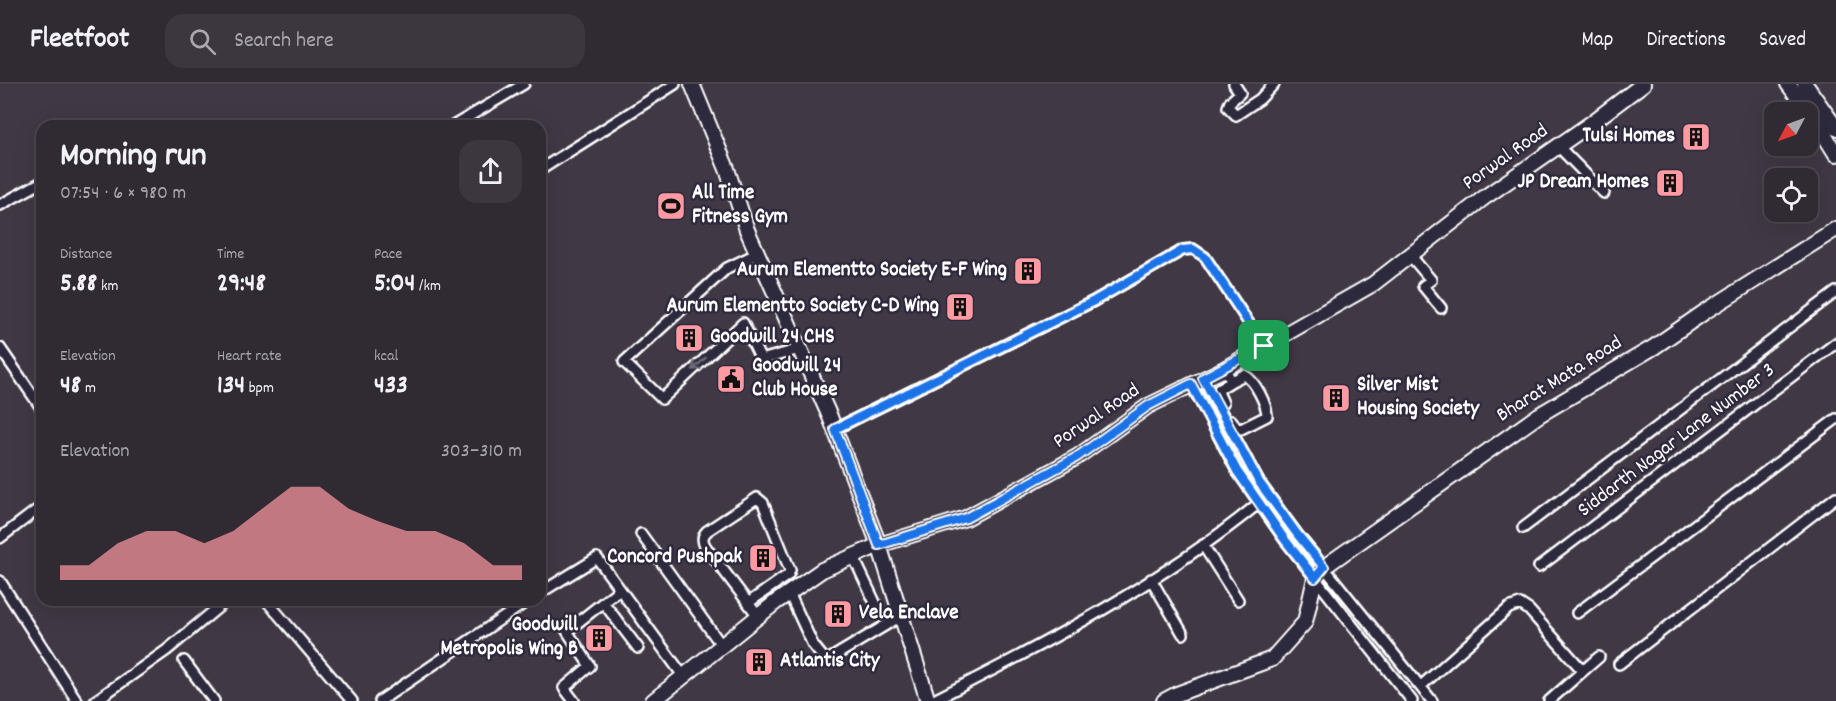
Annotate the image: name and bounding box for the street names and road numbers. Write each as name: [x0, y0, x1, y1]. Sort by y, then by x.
street label: Porwal Road: [1457, 117, 1555, 199]
street label: Bharat Mata Road: [1491, 329, 1629, 431]
street label: Siddarth Nagar Lane Number 3: [1572, 357, 1782, 525]
street label: Porwal Road: [1048, 377, 1146, 457]

